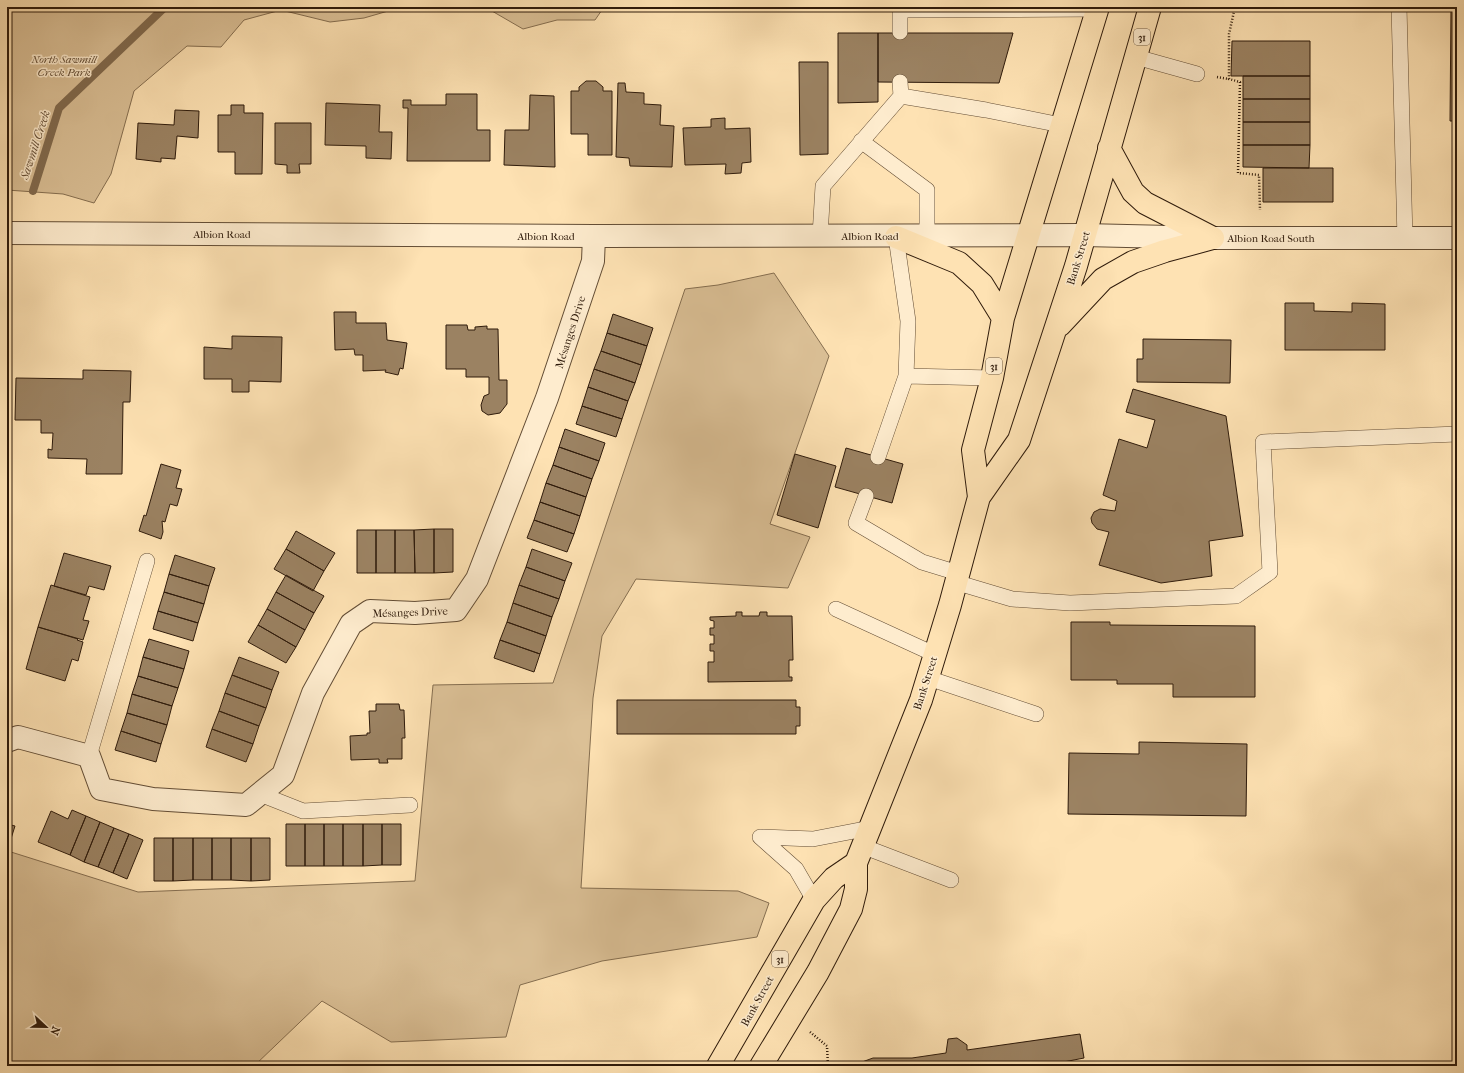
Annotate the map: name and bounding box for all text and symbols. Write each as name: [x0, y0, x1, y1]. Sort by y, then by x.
road number: 31: [1134, 29, 1150, 45]
park label: North Sawmill Creek Park: [30, 53, 98, 79]
water label: Sawmill Creek: [17, 109, 53, 182]
street label: Albion Road: [192, 228, 252, 241]
street label: Albion Road: [516, 230, 576, 243]
street label: Albion Road: [840, 230, 900, 243]
street label: Bank Street: [1064, 230, 1093, 287]
street label: Albion Road South: [1226, 232, 1316, 245]
street label: Mésanges Drive: [553, 294, 588, 370]
road number: 31: [986, 358, 1002, 374]
street label: Mésanges Drive: [372, 605, 449, 620]
street label: Bank Street: [911, 655, 940, 712]
road number: 31: [772, 951, 788, 967]
street label: Bank Street: [738, 974, 777, 1029]
north arrow: [26, 1007, 66, 1047]
text: N: [47, 1024, 62, 1037]

